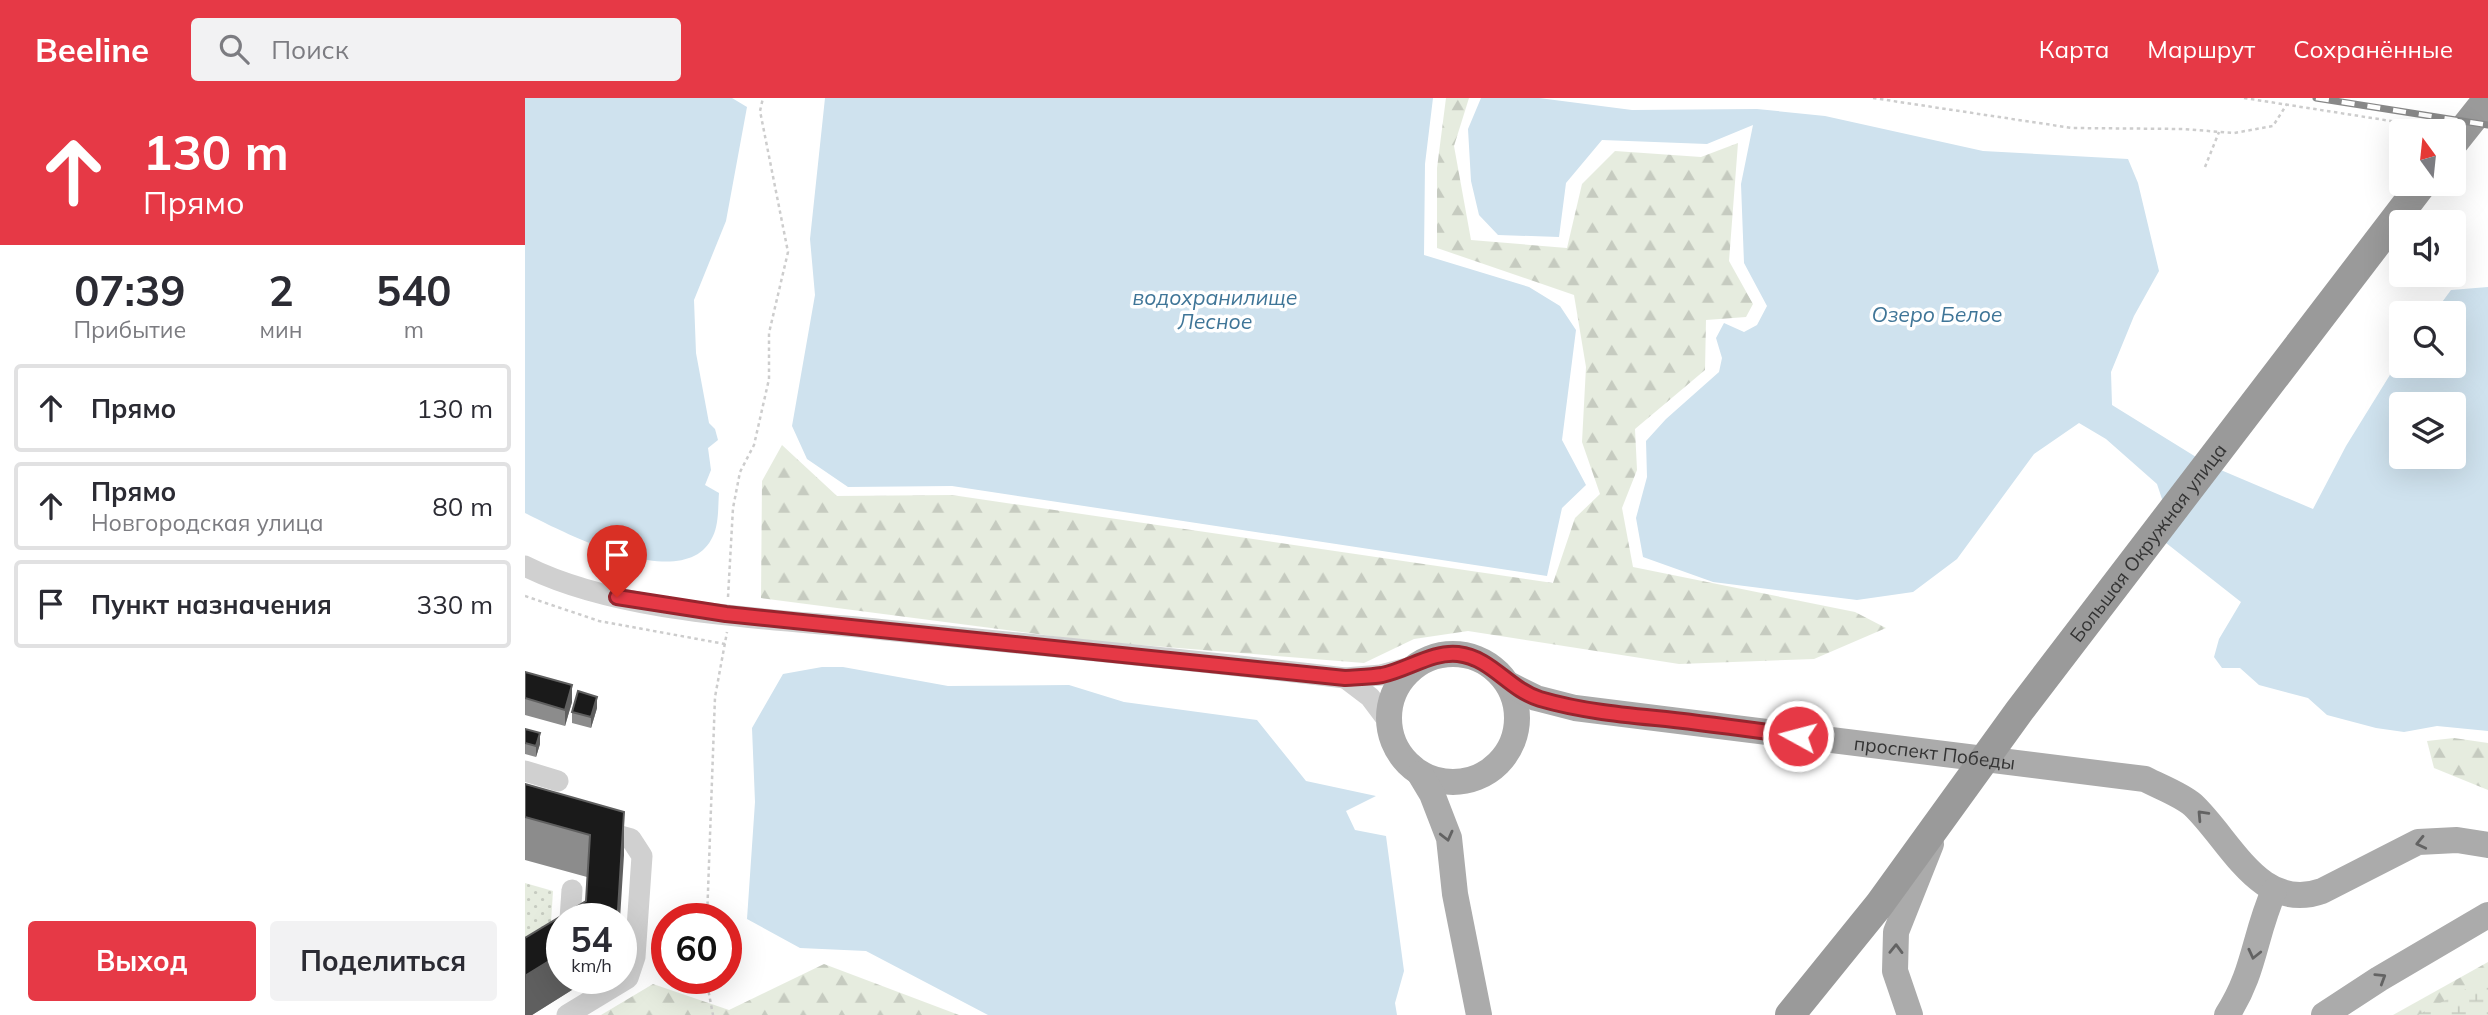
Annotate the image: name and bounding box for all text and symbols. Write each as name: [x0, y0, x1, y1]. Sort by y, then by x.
search box: [191, 18, 681, 81]
text: Beeline: [35, 29, 149, 70]
icon: search: [215, 30, 253, 68]
text: Поиск: [271, 33, 349, 66]
text: Карта: [2039, 34, 2109, 64]
text: Маршрут: [2147, 34, 2255, 64]
text: Сохранённые: [2293, 34, 2453, 64]
north arrow: [2389, 119, 2466, 196]
map controls: [2389, 119, 2466, 469]
text: 130 m: [143, 121, 289, 182]
icon: ahead: [28, 126, 119, 217]
text: Прямо: [143, 182, 245, 222]
button: sound: [2389, 210, 2466, 287]
text: 07:39: [74, 264, 185, 317]
text: 2: [268, 264, 294, 317]
text: 540: [376, 264, 452, 317]
water label: водохранилище Лесное: [1133, 284, 1297, 334]
water label: Озеро Белое: [1871, 301, 2003, 327]
button: search: [2389, 301, 2466, 378]
text: Прибытие: [73, 315, 186, 344]
text: мин: [260, 315, 303, 344]
text: m: [404, 315, 424, 344]
icon: ahead: [32, 389, 70, 427]
text: Прямо: [91, 392, 176, 425]
text: 130 m: [417, 392, 493, 425]
button: layers: [2389, 392, 2466, 469]
street label: Большая Окружная улица: [2065, 438, 2232, 647]
text: Прямо: [91, 475, 176, 508]
icon: ahead: [32, 487, 70, 525]
text: 80 m: [432, 490, 493, 523]
text: Новгородская улица: [91, 508, 323, 537]
pin: [587, 525, 647, 597]
icon: arrive: [598, 536, 636, 574]
icon: arrive: [32, 585, 70, 623]
text: Пункт назначения: [91, 588, 332, 621]
text: 330 m: [417, 588, 493, 621]
position arrow: [1761, 699, 1835, 773]
street label: проспект Победы: [1853, 731, 2017, 775]
one-way arrow: [2197, 810, 2210, 823]
one-way arrow: [1439, 830, 1453, 842]
one-way arrow: [2415, 835, 2427, 849]
speed limit sign: 60: [651, 903, 742, 994]
text: 54: [570, 917, 613, 961]
button: Выход: [28, 921, 256, 1001]
button: Поделиться: [270, 921, 497, 1001]
one-way arrow: [1888, 943, 1904, 954]
one-way arrow: [2248, 948, 2262, 960]
text: km/h: [571, 954, 612, 977]
one-way arrow: [2373, 973, 2386, 986]

